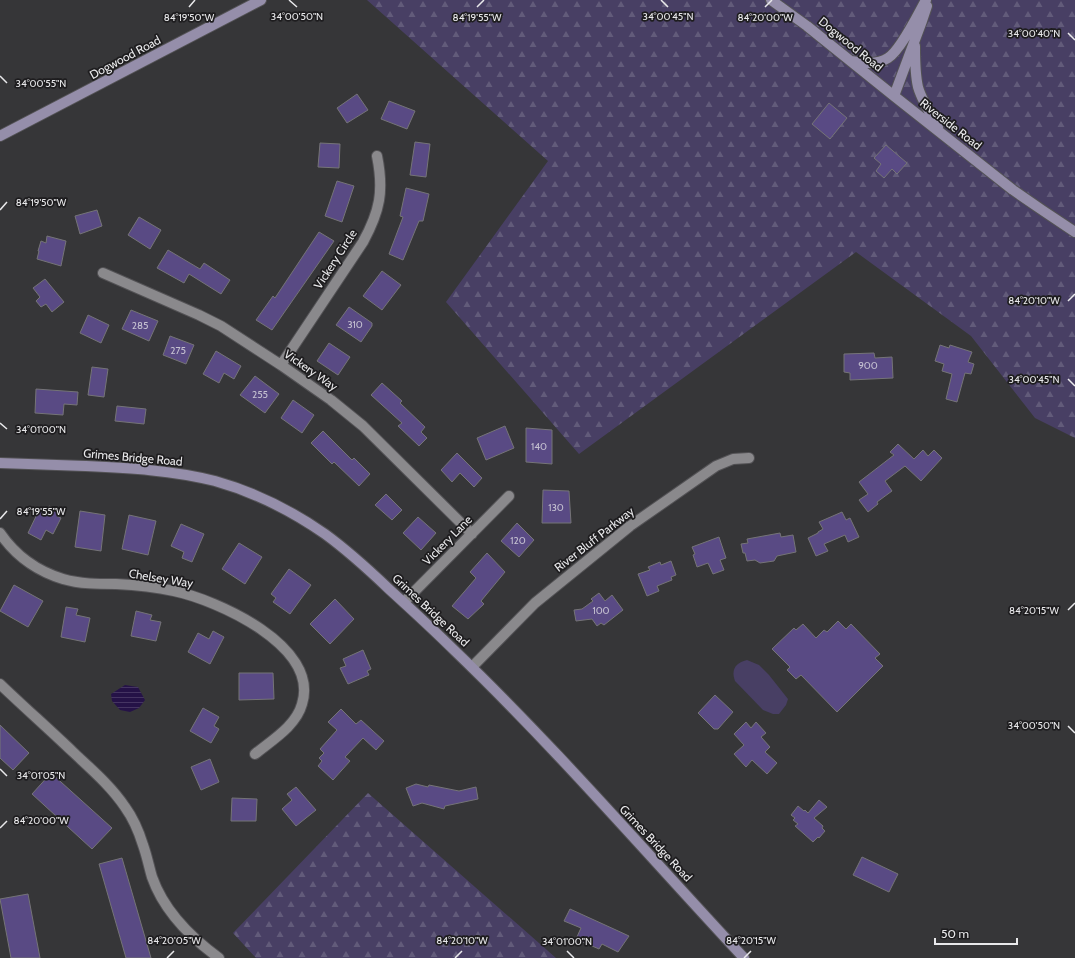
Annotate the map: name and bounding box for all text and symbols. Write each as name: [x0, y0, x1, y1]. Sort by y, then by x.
text: 34°00'50"N: [271, 10, 323, 23]
text: 34°00'45"N: [643, 10, 693, 23]
text: 84°19'50"W: [164, 11, 215, 24]
text: 84°19'55"W: [453, 11, 502, 24]
text: 84°20'00"W: [737, 11, 793, 24]
street label: Dogwood Road: [816, 13, 886, 75]
text: 34°00'40"N: [1008, 27, 1060, 40]
street label: Dogwood Road: [87, 32, 163, 82]
text: 34°00'55"N: [16, 77, 66, 90]
street label: Riverside Road: [917, 95, 985, 153]
text: 84°19'50"W: [16, 196, 67, 209]
street label: Vickery Circle: [310, 226, 360, 292]
text: 84°20'10"W: [1008, 294, 1060, 307]
house number: 310: [347, 318, 363, 331]
house number: 285: [132, 319, 148, 332]
house number: 275: [170, 344, 186, 357]
street label: Vickery Way: [281, 346, 341, 394]
house number: 900: [858, 359, 878, 372]
text: 34°00'45"N: [1009, 373, 1059, 386]
house number: 255: [252, 388, 268, 401]
text: 34°01'00"N: [16, 423, 66, 436]
house number: 140: [531, 440, 547, 453]
street label: Grimes Bridge Road: [83, 445, 183, 469]
house number: 130: [548, 501, 564, 514]
street label: River Bluff Parkway: [551, 503, 637, 575]
text: 84°19'55"W: [17, 505, 66, 518]
street label: Vickery Lane: [419, 512, 475, 568]
house number: 120: [510, 534, 526, 547]
street label: Chelsey Way: [128, 565, 194, 591]
street label: Grimes Bridge Road: [389, 571, 473, 649]
house number: 100: [592, 604, 610, 617]
text: 84°20'15"W: [1009, 604, 1060, 617]
text: 34°00'50"N: [1008, 719, 1060, 732]
text: 34°01'05"N: [17, 769, 65, 782]
street label: Grimes Bridge Road: [617, 801, 695, 885]
text: 84°20'00"W: [13, 814, 69, 827]
scale bar: [935, 920, 1017, 946]
text: 50 m: [941, 926, 969, 941]
text: 84°20'05"W: [147, 934, 201, 947]
text: 84°20'10"W: [436, 934, 488, 947]
text: 84°20'15"W: [726, 934, 777, 947]
text: 34°01'00"N: [542, 935, 592, 948]

